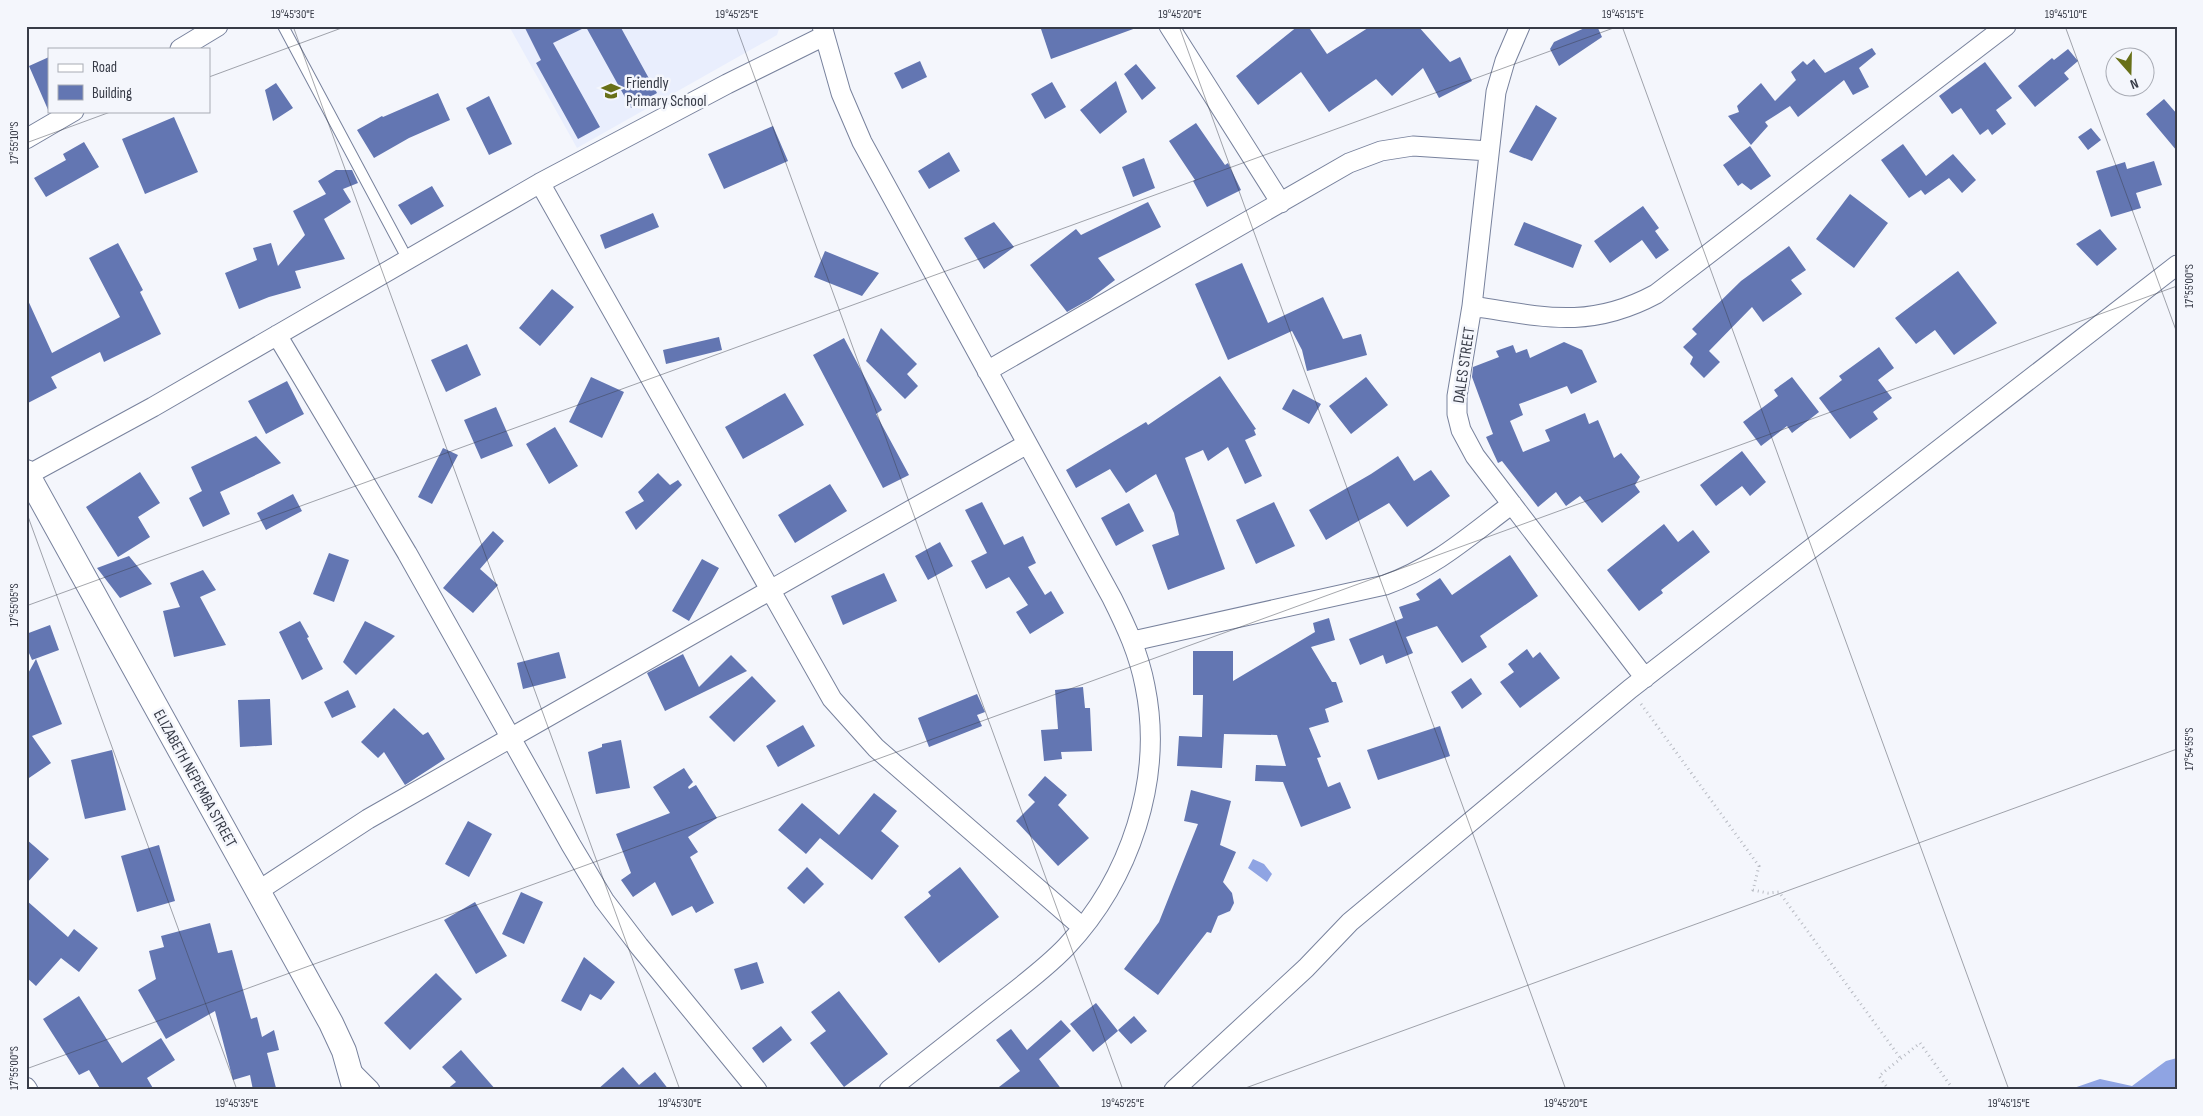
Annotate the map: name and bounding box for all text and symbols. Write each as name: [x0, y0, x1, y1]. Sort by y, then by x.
text: 19°45'30"E: [271, 7, 315, 22]
text: 19°45'25"E: [716, 7, 758, 22]
text: 19°45'20"E: [1158, 7, 1202, 22]
text: 19°45'15"E: [1602, 7, 1644, 22]
text: 19°45'10"E: [2045, 7, 2087, 22]
legend: [48, 48, 210, 112]
north arrow: [2106, 48, 2156, 98]
text: Road: [92, 58, 117, 77]
place label: Friendly Primary School: [626, 74, 707, 111]
text: N: [2128, 74, 2141, 93]
school or university icon: Friendly Primary School: [600, 80, 622, 102]
text: Building: [92, 84, 132, 103]
text: 17°55'10"S: [7, 122, 22, 164]
text: 17°55'00"S: [2182, 264, 2197, 308]
street label: DALES STREET: [1450, 325, 1479, 405]
text: 17°55'05"S: [7, 583, 22, 627]
street label: ELIZABETH NEPEMBA STREET: [149, 707, 241, 851]
text: 17°54'55"S: [2182, 727, 2197, 771]
text: 17°55'00"S: [7, 1046, 22, 1090]
text: 19°45'35"E: [216, 1096, 258, 1111]
text: 19°45'30"E: [658, 1096, 702, 1111]
text: 19°45'25"E: [1102, 1096, 1144, 1111]
text: 19°45'20"E: [1544, 1096, 1588, 1111]
text: 19°45'15"E: [1988, 1096, 2030, 1111]

